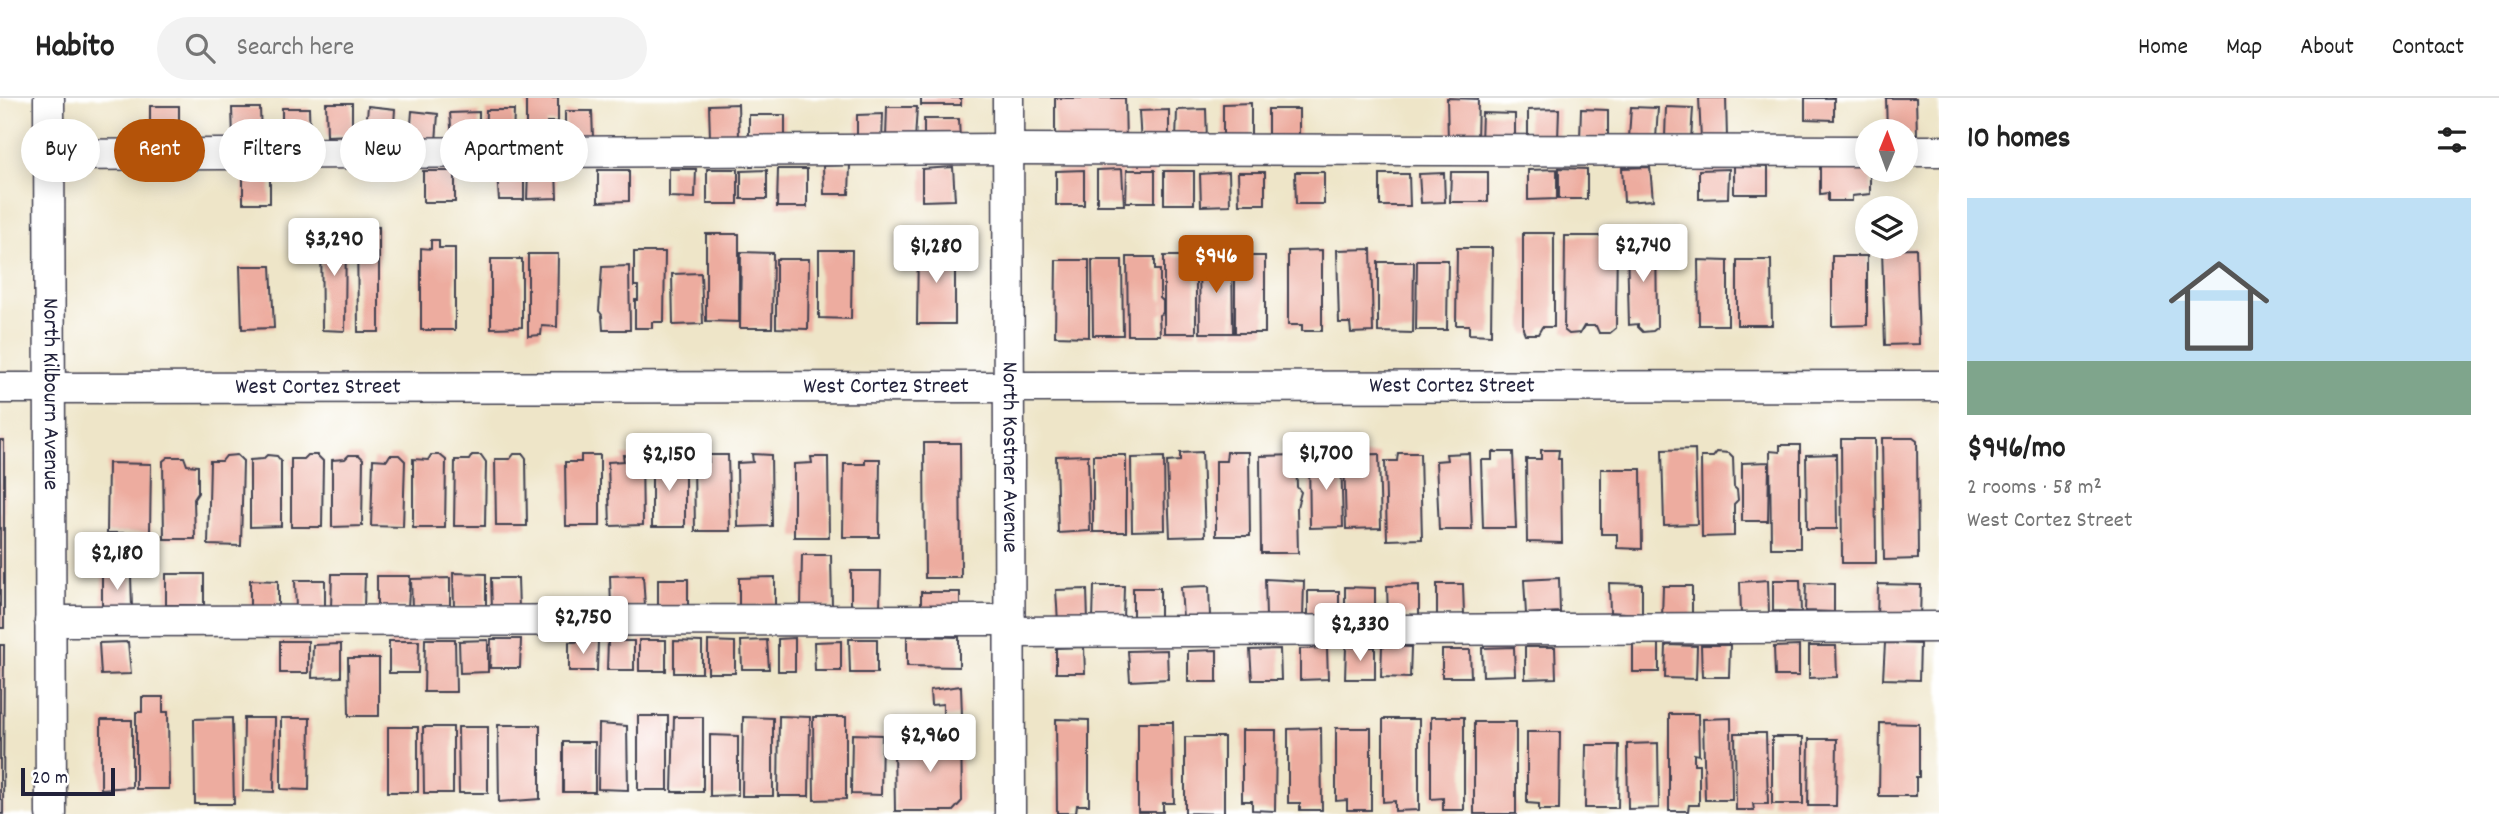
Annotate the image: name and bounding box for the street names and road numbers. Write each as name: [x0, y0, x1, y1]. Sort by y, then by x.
street label: North Kilbourn Avenue: [33, 298, 67, 490]
street label: North Kostner Avenue: [992, 361, 1026, 553]
street label: West Cortez Street: [1369, 370, 1535, 403]
street label: West Cortez Street: [235, 371, 401, 404]
street label: West Cortez Street: [803, 371, 969, 404]

